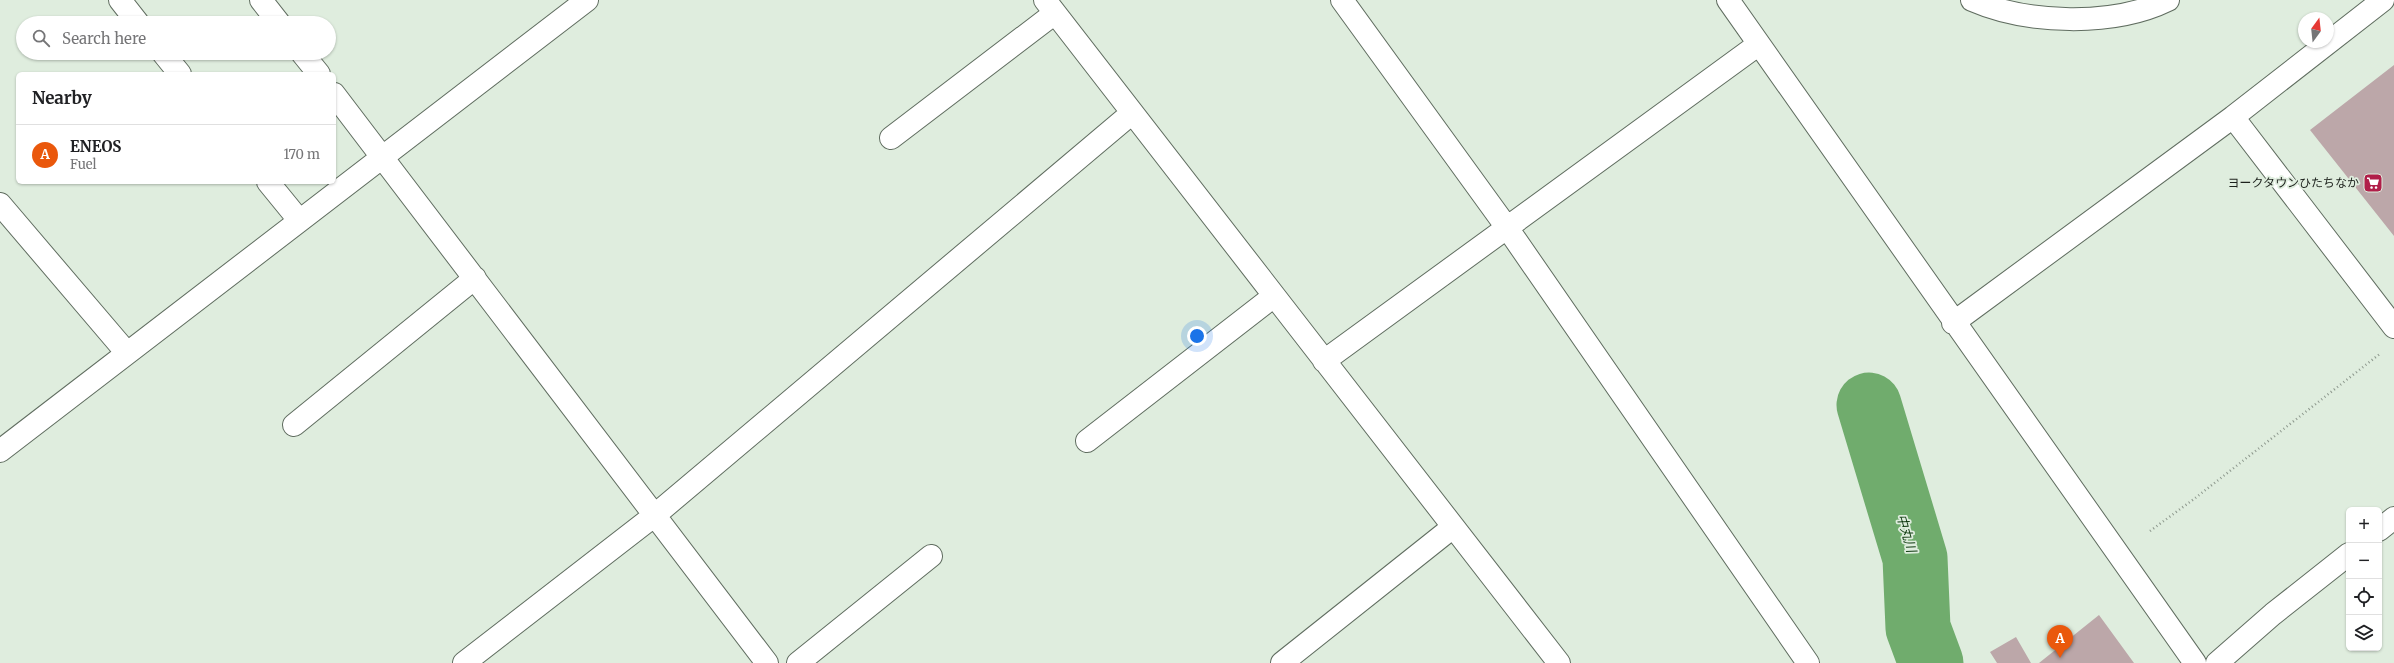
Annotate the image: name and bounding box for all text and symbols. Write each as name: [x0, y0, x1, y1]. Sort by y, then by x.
north arrow: [2298, 12, 2334, 48]
search box: [16, 16, 336, 60]
icon: search: [30, 27, 52, 49]
text: Search here: [62, 29, 146, 48]
text: Nearby: [32, 87, 92, 109]
text: ENEOS: [70, 137, 121, 156]
text: A: [40, 146, 50, 163]
text: 170 m: [283, 146, 320, 163]
text: Fuel: [70, 156, 97, 173]
supermarket icon: ヨークタウンひたちなか: [2362, 172, 2384, 194]
place label: ヨークタウンひたちなか: [2227, 175, 2359, 190]
your location: [1187, 326, 1207, 346]
map controls: [2346, 507, 2382, 651]
button: +: [2346, 507, 2382, 543]
water label: 中丸川: [1893, 512, 1921, 556]
button: −: [2346, 543, 2382, 579]
button: locate: [2346, 579, 2382, 615]
button: layers: [2346, 615, 2382, 651]
pin: A: [2047, 625, 2073, 658]

